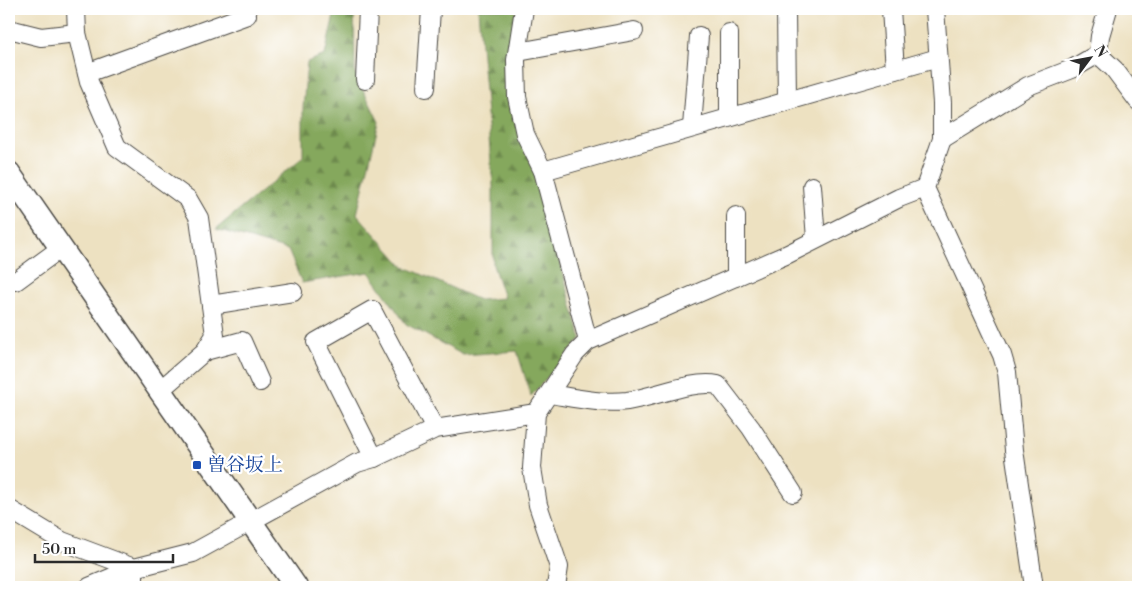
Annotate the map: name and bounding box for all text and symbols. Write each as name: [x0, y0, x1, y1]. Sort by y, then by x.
north arrow: [1064, 32, 1114, 82]
text: N: [1090, 42, 1111, 61]
place label: 曽谷坂上: [207, 453, 283, 477]
marker: 曽谷坂上: [191, 459, 203, 471]
scale bar: [35, 531, 172, 563]
text: 50 m: [42, 540, 76, 559]

